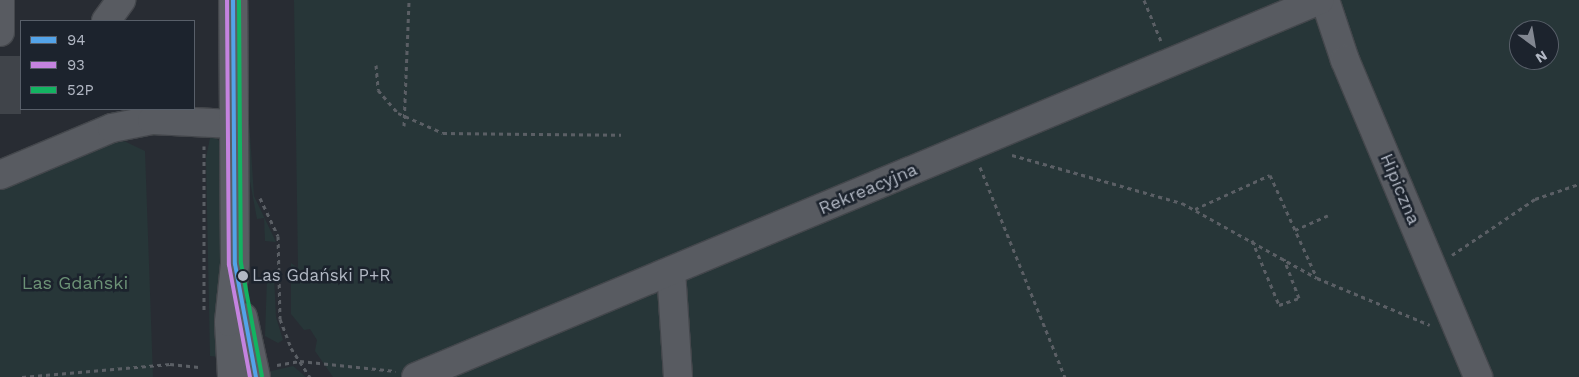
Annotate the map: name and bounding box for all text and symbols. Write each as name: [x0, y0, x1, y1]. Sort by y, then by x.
legend: [20, 20, 195, 110]
north arrow: [1509, 20, 1559, 70]
text: 94: [67, 31, 85, 49]
text: N: [1533, 47, 1550, 66]
text: 93: [67, 56, 85, 74]
text: 52P: [67, 81, 94, 99]
street label: Hipiczna: [1375, 150, 1425, 228]
street label: Rekreacyjna: [815, 159, 921, 219]
place label: Las Gdański P+R: [252, 266, 391, 286]
marker: Las Gdański P+R: [238, 271, 248, 281]
park label: Las Gdański: [22, 272, 128, 294]

